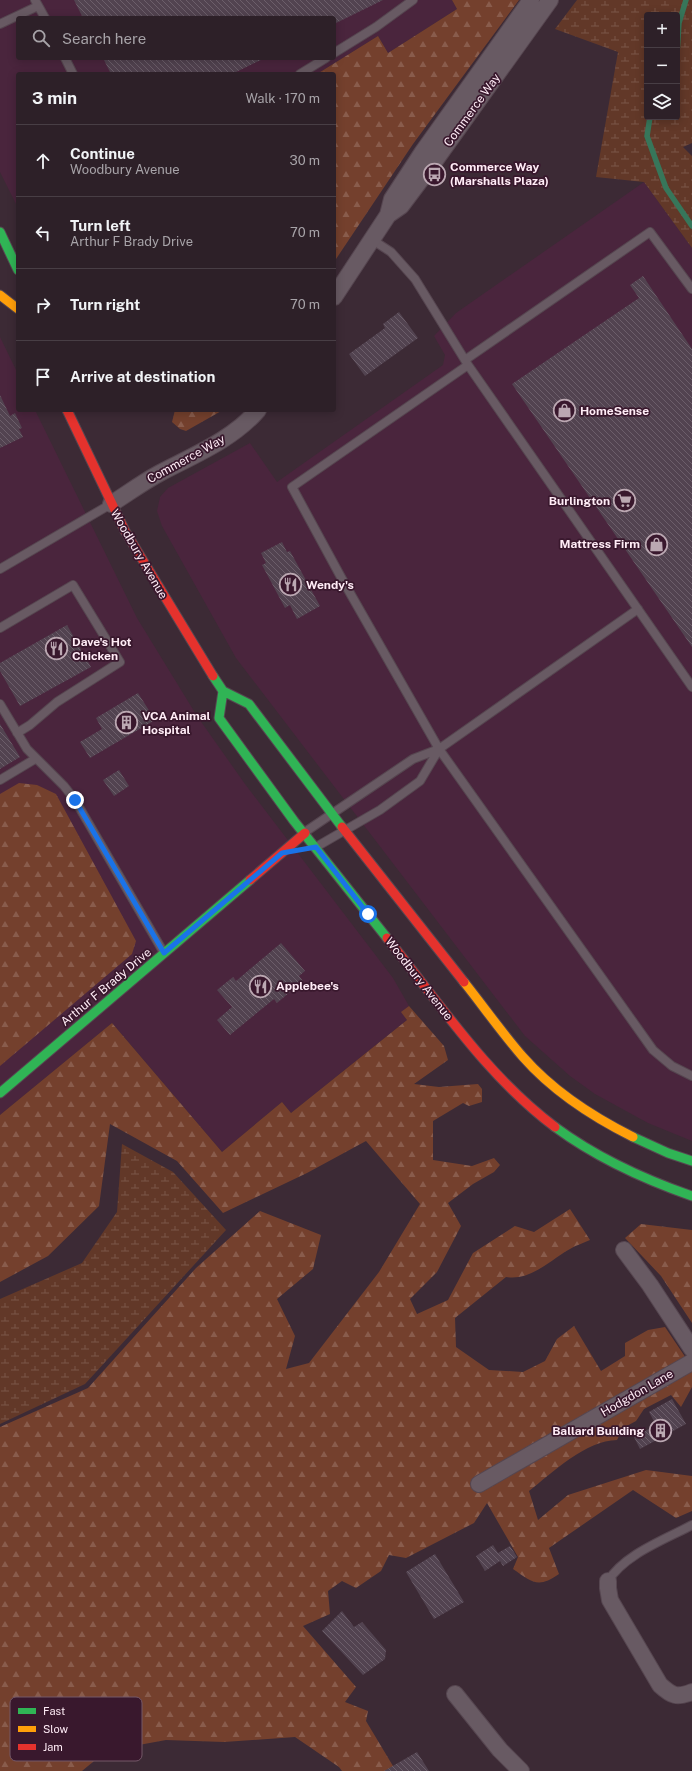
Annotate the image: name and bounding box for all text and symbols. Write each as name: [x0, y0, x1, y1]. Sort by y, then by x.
map controls: [644, 12, 680, 120]
button: +: [644, 12, 680, 48]
search box: [16, 16, 336, 60]
icon: search: [30, 27, 52, 49]
text: Search here: [62, 30, 146, 47]
button: −: [644, 48, 680, 84]
street label: Commerce Way: [441, 70, 504, 149]
button: layers: [644, 84, 680, 120]
text: 3 min: [32, 88, 77, 108]
text: Walk · 170 m: [245, 91, 320, 106]
text: Continue: [70, 145, 135, 162]
icon: ahead: [32, 150, 54, 172]
text: 30 m: [290, 153, 320, 168]
place label: Commerce Way (Marshalls Plaza): [450, 160, 549, 188]
bus stop icon: Commerce Way (Marshalls Plaza): [421, 161, 447, 187]
text: Woodbury Avenue: [70, 162, 180, 177]
text: Turn left: [70, 217, 131, 234]
icon: left: [32, 222, 54, 244]
text: 70 m: [290, 225, 320, 240]
text: Arthur F Brady Drive: [70, 234, 193, 249]
icon: right: [32, 294, 54, 316]
text: Turn right: [70, 296, 140, 313]
text: 70 m: [290, 297, 320, 312]
icon: arrive: [32, 366, 54, 388]
text: Arrive at destination: [70, 368, 215, 385]
shop icon: HomeSense: [551, 398, 577, 424]
place label: HomeSense: [580, 404, 649, 418]
street label: Commerce Way: [145, 432, 228, 486]
supermarket icon: Burlington: [612, 488, 638, 514]
place label: Burlington: [549, 494, 610, 508]
street label: Woodbury Avenue: [108, 507, 170, 602]
shop icon: Mattress Firm: [643, 531, 669, 557]
place label: Mattress Firm: [559, 537, 640, 551]
restaurant icon: Wendy's: [278, 572, 304, 598]
place label: Wendy's: [306, 578, 354, 592]
place label: Dave's Hot Chicken: [72, 635, 132, 663]
restaurant icon: Dave's Hot Chicken: [43, 636, 69, 662]
place label: VCA Animal Hospital: [142, 709, 210, 737]
building icon: VCA Animal Hospital: [114, 710, 140, 736]
route end: [66, 791, 84, 809]
route start: [359, 905, 377, 923]
street label: Woodbury Avenue: [382, 935, 456, 1023]
street label: Arthur F Brady Drive: [58, 945, 154, 1029]
restaurant icon: Applebee's: [247, 973, 273, 999]
place label: Applebee's: [276, 979, 339, 993]
street label: Hodgdon Lane: [598, 1367, 676, 1419]
building icon: Ballard Building: [647, 1418, 673, 1444]
place label: Ballard Building: [552, 1424, 644, 1438]
legend: [10, 1697, 142, 1761]
text: Fast: [43, 1705, 65, 1717]
text: Slow: [43, 1723, 69, 1735]
text: Jam: [43, 1741, 63, 1753]

